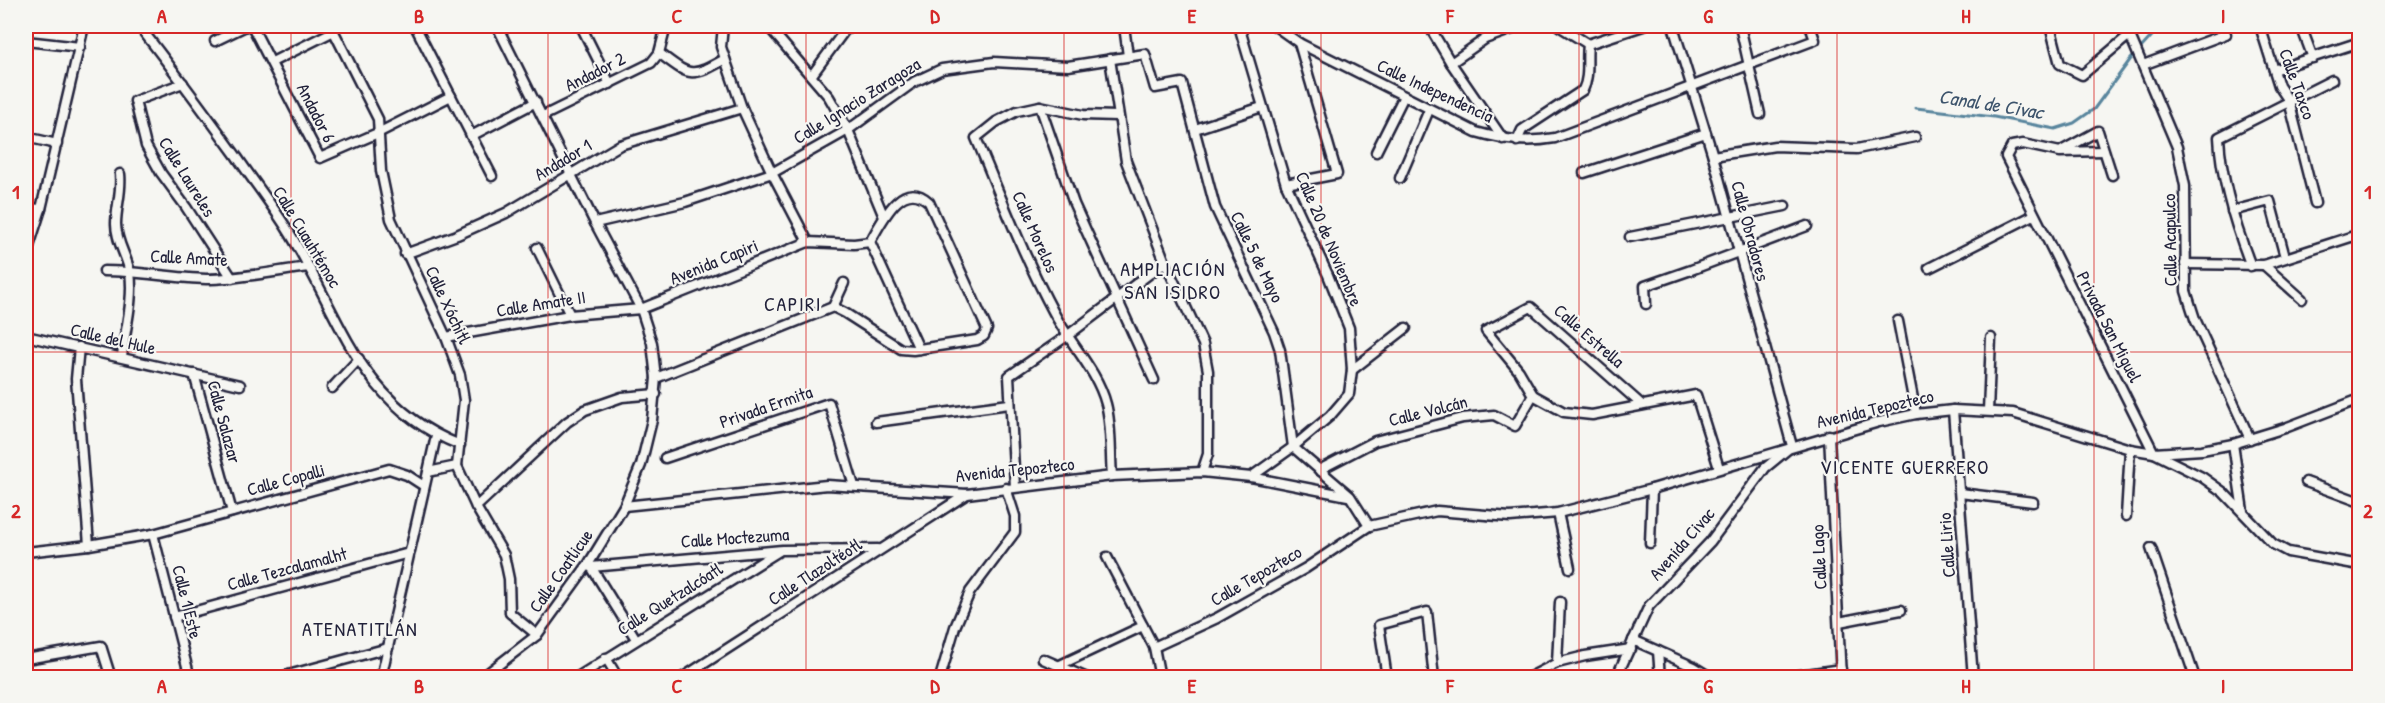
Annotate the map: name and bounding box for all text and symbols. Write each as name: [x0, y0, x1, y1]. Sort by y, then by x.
text: A: [157, 2, 167, 29]
text: B: [414, 2, 424, 29]
text: C: [672, 2, 683, 29]
text: D: [930, 2, 940, 29]
text: E: [1188, 2, 1197, 29]
text: F: [1445, 2, 1455, 29]
text: G: [1703, 2, 1713, 29]
text: H: [1961, 2, 1971, 29]
text: I: [2221, 2, 2225, 29]
street label: Andador 2: [560, 45, 630, 97]
street label: Calle Taxco: [2273, 45, 2322, 123]
street label: Calle Ignacio Zaragoza: [788, 51, 925, 150]
street label: Calle Independencia: [1373, 53, 1498, 128]
street label: Andador 6: [291, 79, 342, 147]
water label: Canal de Civac: [1937, 82, 2047, 125]
street label: Calle Laureles: [153, 132, 222, 222]
street label: Andador 1: [529, 133, 596, 186]
street label: Calle 20 de Noviembre: [1290, 168, 1369, 310]
text: 1: [12, 178, 20, 205]
street label: Calle Obradores: [1725, 178, 1776, 284]
text: 1: [2364, 178, 2372, 205]
street label: Calle Cuauhtémoc: [267, 181, 348, 292]
street label: Calle Morelos: [1006, 187, 1065, 277]
street label: Calle Acapulco: [2156, 193, 2183, 287]
street label: Calle 5 de Mayo: [1225, 207, 1290, 307]
street label: Avenida Capiri: [666, 232, 762, 291]
street label: Calle Amate: [150, 243, 228, 272]
district label: AMPLIACIÓN SAN ISIDRO: [1120, 255, 1226, 305]
street label: Calle Xóchitl: [419, 262, 478, 348]
street label: Privada San Miguel: [2071, 267, 2148, 387]
street label: Calle Amate II: [495, 284, 587, 323]
district label: CAPIRI: [764, 290, 822, 317]
street label: Calle Estrella: [1549, 298, 1630, 373]
street label: Calle del Hule: [68, 317, 158, 360]
street label: Calle Salazar: [201, 378, 248, 466]
street label: Privada Ermita: [716, 379, 816, 434]
street label: Avenida Tepozteco: [1814, 383, 1936, 434]
street label: Calle Volcán: [1386, 389, 1470, 432]
street label: Avenida Tepozteco: [954, 451, 1076, 488]
district label: VICENTE GUERRERO: [1820, 453, 1990, 480]
street label: Calle Copalli: [244, 457, 328, 502]
text: 2: [11, 497, 21, 524]
text: 2: [2363, 497, 2373, 524]
street label: Avenida Civac: [1643, 502, 1720, 585]
street label: Calle Lirio: [1932, 512, 1961, 578]
street label: Calle Moctezuma: [680, 521, 790, 554]
street label: Calle Coatlicue: [523, 524, 599, 617]
street label: Calle Lago: [1804, 524, 1833, 590]
street label: Calle Tlazoltéotl: [763, 532, 867, 611]
street label: Calle Tepozteco: [1205, 539, 1306, 612]
street label: Calle Tezcalamalht: [224, 540, 350, 597]
street label: Calle Quetzalcóatl: [612, 556, 727, 641]
street label: Calle 1 Este: [166, 563, 209, 641]
district label: ATENATITLÁN: [302, 615, 418, 642]
text: A: [157, 672, 167, 699]
text: B: [414, 672, 424, 699]
text: C: [672, 672, 683, 699]
text: D: [930, 672, 940, 699]
text: E: [1188, 672, 1197, 699]
text: F: [1445, 672, 1455, 699]
text: G: [1703, 672, 1713, 699]
text: H: [1961, 672, 1971, 699]
text: I: [2221, 672, 2225, 699]

